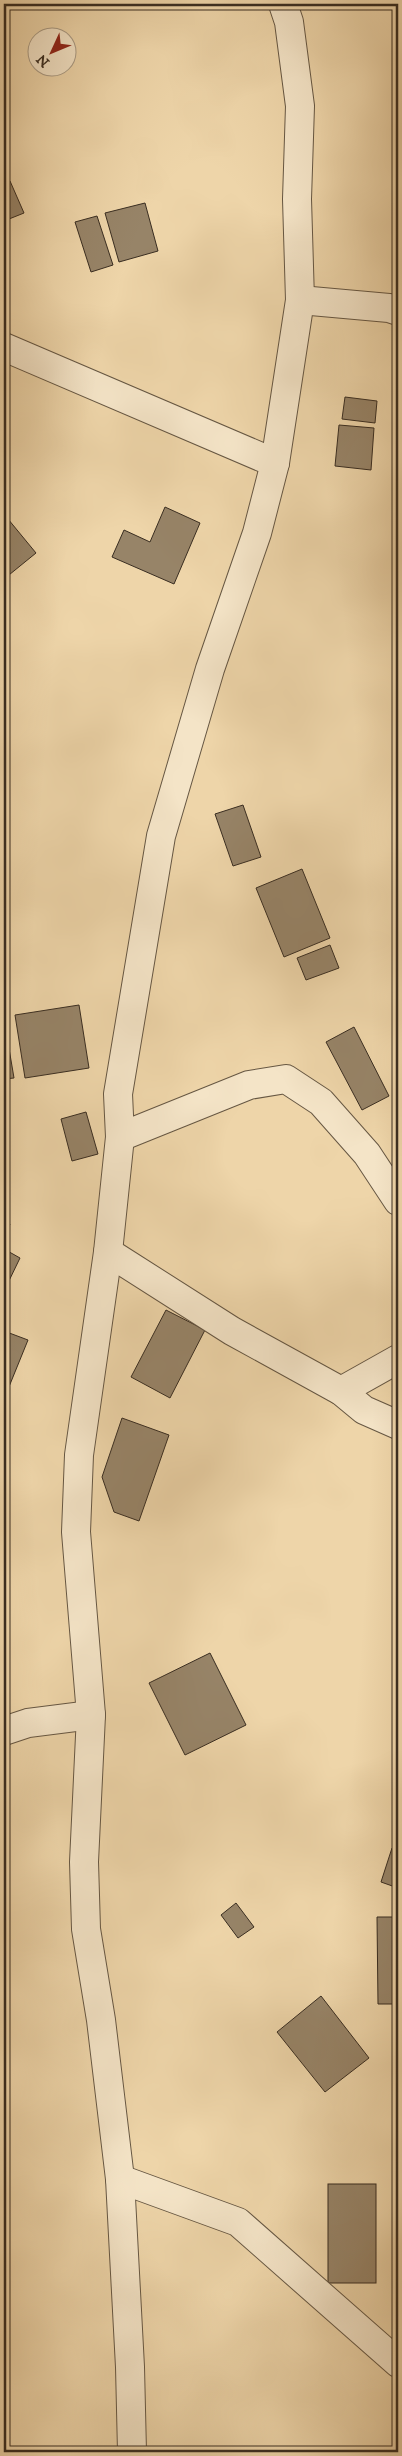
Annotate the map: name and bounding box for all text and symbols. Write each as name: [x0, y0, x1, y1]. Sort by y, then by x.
north arrow: [28, 28, 78, 78]
text: N: [33, 50, 54, 71]

